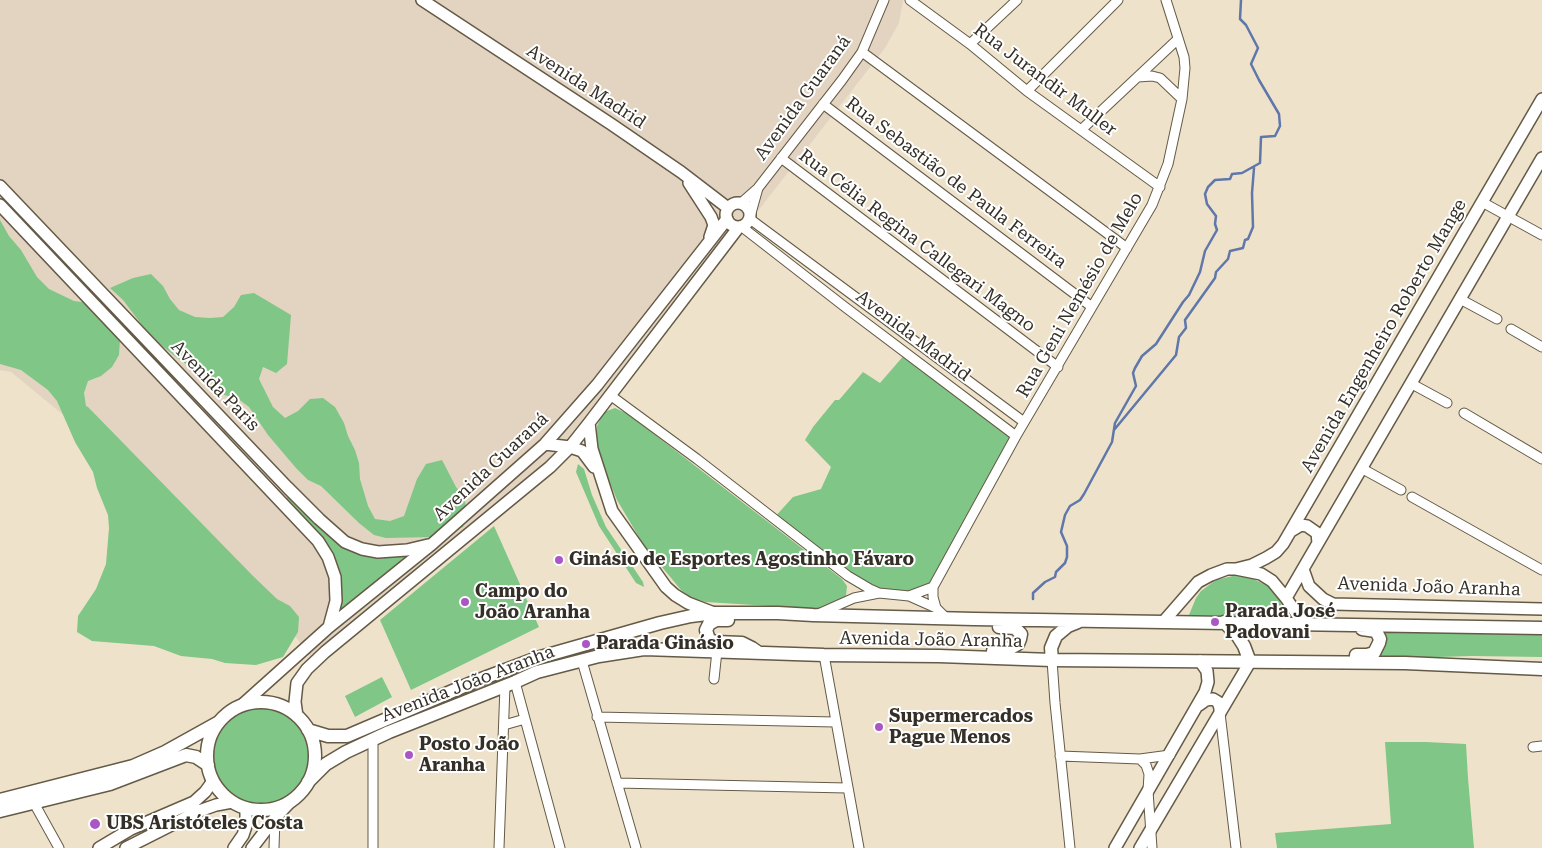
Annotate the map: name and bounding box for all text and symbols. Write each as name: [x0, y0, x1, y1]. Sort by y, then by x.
street label: Rua Jurandir Muller: [969, 19, 1121, 141]
street label: Avenida Guaraná: [750, 31, 856, 165]
street label: Avenida Madrid: [522, 40, 650, 134]
street label: Rua Sebastião de Paula Ferreira: [841, 93, 1071, 273]
street label: Rua Célia Regina Callegari Magno: [794, 145, 1040, 337]
street label: Rua Geni Nemésio de Melo: [1012, 189, 1148, 401]
street label: Avenida Engenheiro Roberto Mange: [1297, 196, 1471, 476]
street label: Avenida Madrid: [851, 286, 975, 386]
street label: Avenida Paris: [166, 336, 264, 436]
street label: Avenida Guaraná: [429, 408, 553, 526]
place label: Ginásio de Esportes Agostinho Fávaro: [569, 549, 914, 571]
marker: Ginásio de Esportes Agostinho Fávaro: [553, 554, 565, 566]
street label: Avenida João Aranha: [1337, 573, 1521, 601]
place label: Campo do João Aranha: [475, 581, 590, 624]
marker: Campo do João Aranha: [459, 596, 471, 608]
place label: Parada José Padovani: [1225, 601, 1335, 644]
marker: Parada José Padovani: [1209, 616, 1221, 628]
street label: Avenida João Aranha: [839, 628, 1023, 652]
place label: Parada Ginásio: [596, 633, 734, 655]
marker: Parada Ginásio: [580, 638, 592, 650]
street label: Avenida João Aranha: [379, 641, 557, 727]
place label: Supermercados Pague Menos: [889, 706, 1033, 749]
marker: Supermercados Pague Menos: [873, 721, 885, 733]
place label: Posto João Aranha: [419, 734, 519, 776]
marker: Posto João Aranha: [403, 749, 415, 761]
place label: UBS Aristóteles Costa: [106, 813, 303, 835]
marker: UBS Aristóteles Costa: [88, 817, 102, 831]

